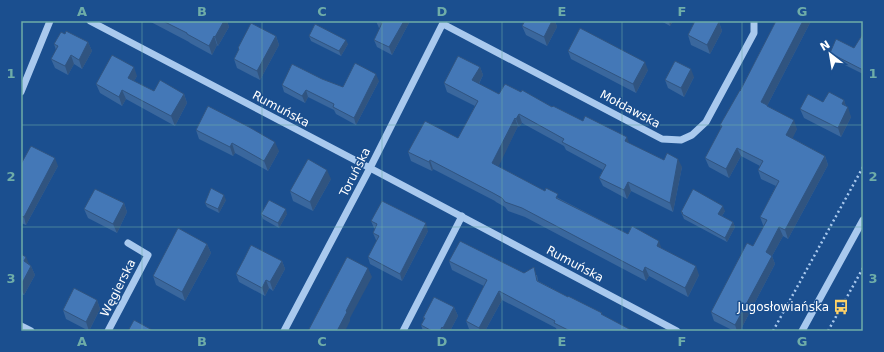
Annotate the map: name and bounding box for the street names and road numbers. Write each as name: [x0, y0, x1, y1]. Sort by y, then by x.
street label: Mołdawska: [597, 87, 663, 131]
street label: Rumuńska: [250, 88, 312, 130]
street label: Toruńska: [336, 145, 373, 200]
street label: Rumuńska: [544, 243, 606, 285]
street label: Węgierska: [97, 257, 139, 319]

